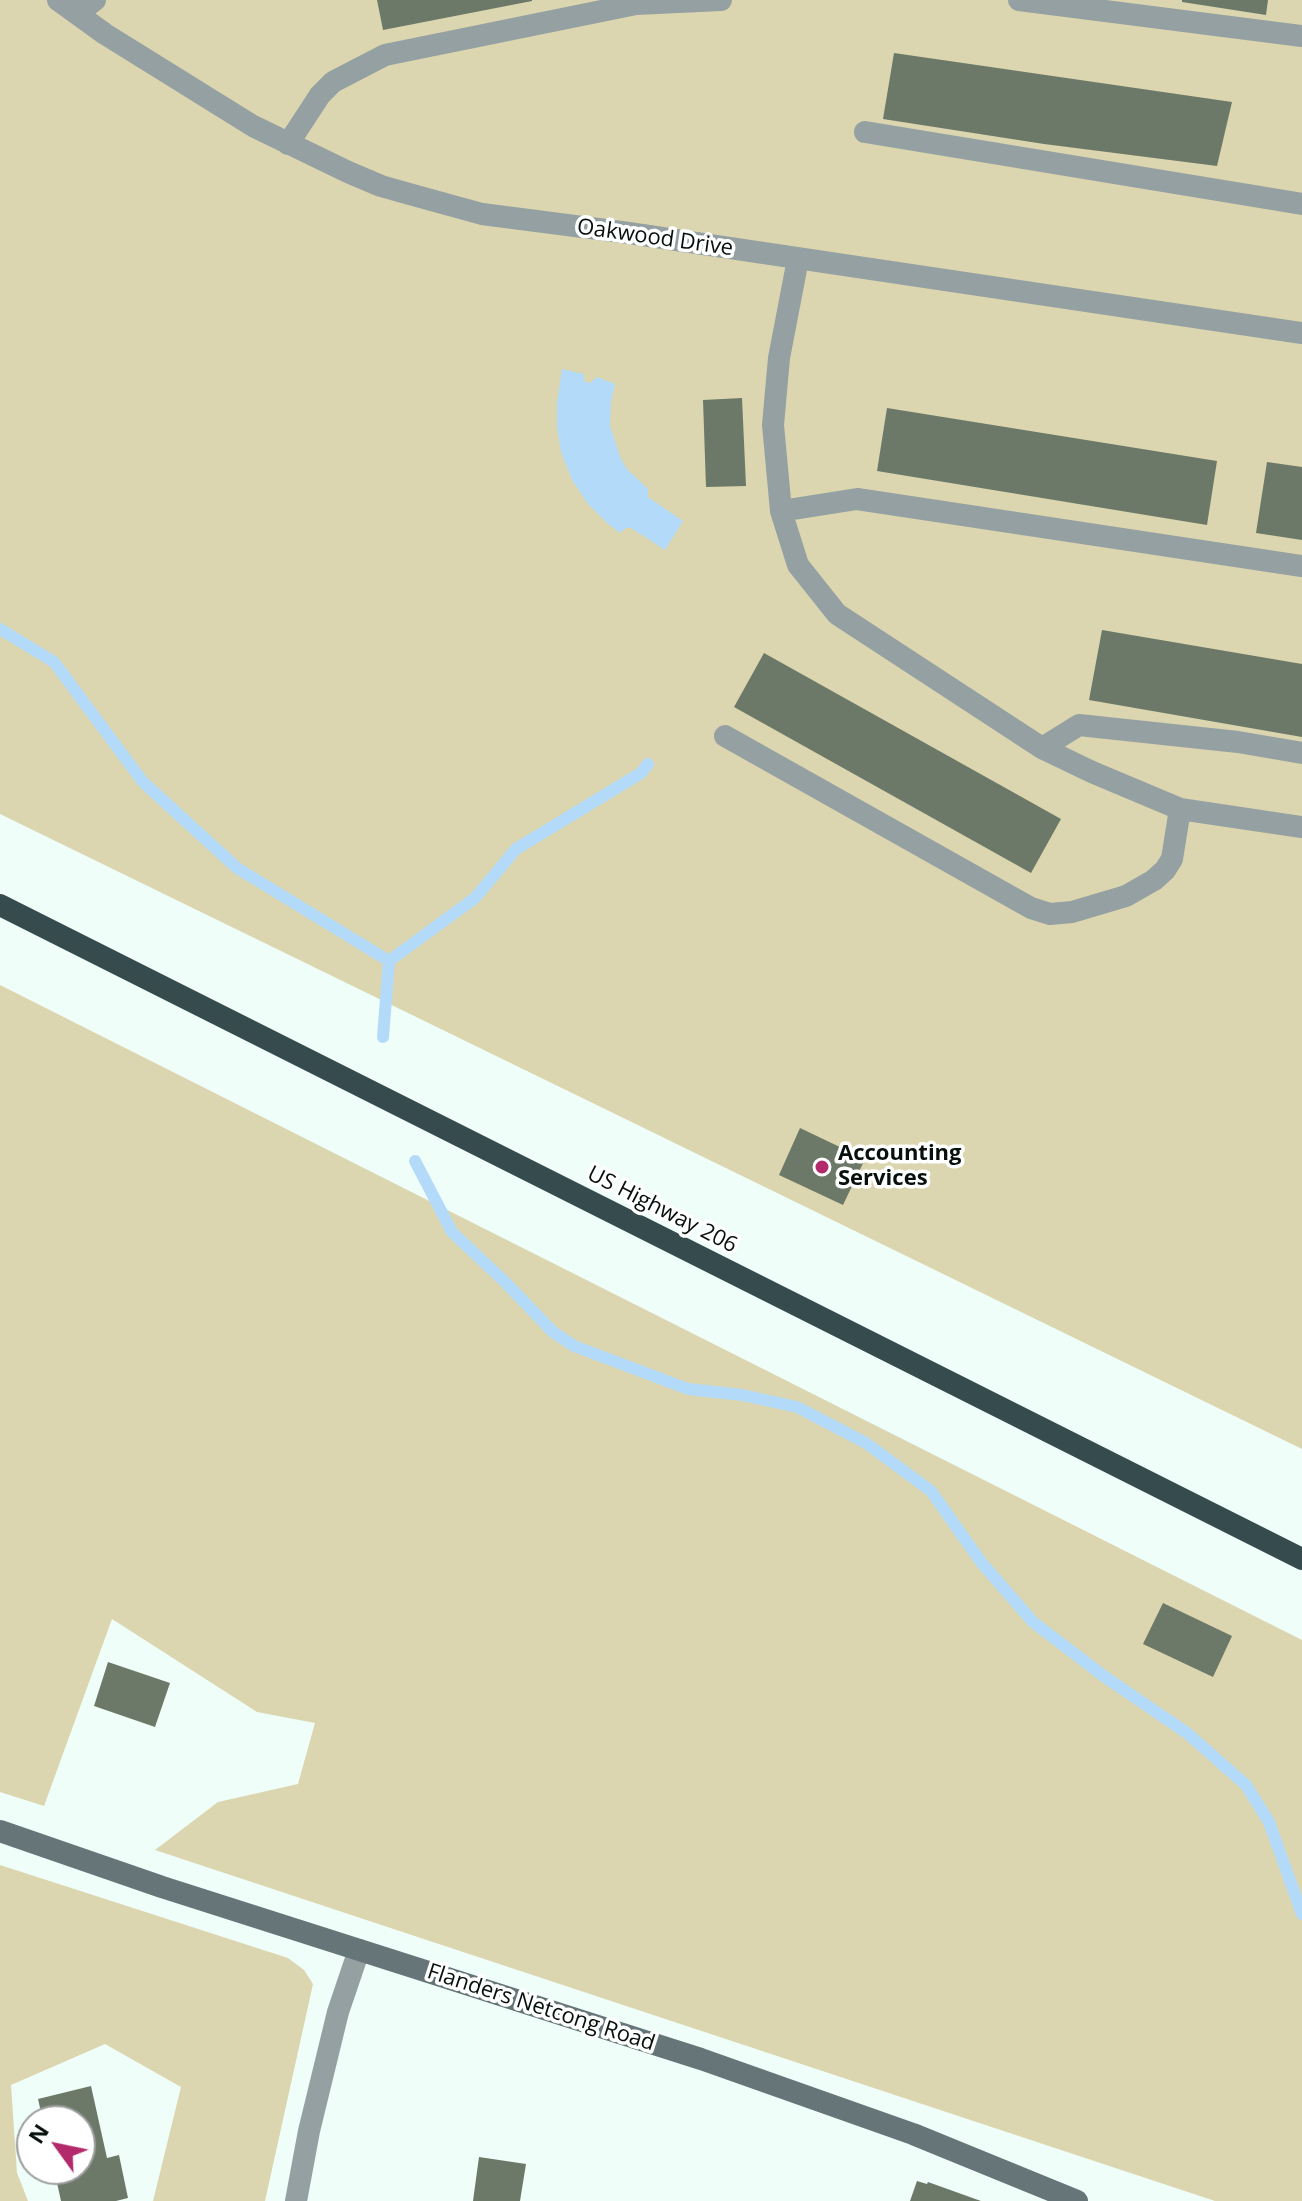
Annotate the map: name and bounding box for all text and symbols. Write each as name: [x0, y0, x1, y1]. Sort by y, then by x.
street label: Oakwood Drive: [575, 214, 735, 262]
place label: Accounting Services: [838, 1141, 961, 1192]
marker: Accounting Services: [813, 1158, 831, 1176]
street label: US Highway 206: [583, 1161, 741, 1259]
street label: Flanders Netcong Road: [424, 1959, 658, 2057]
north arrow: [16, 2105, 96, 2185]
text: N: [20, 2117, 55, 2149]

